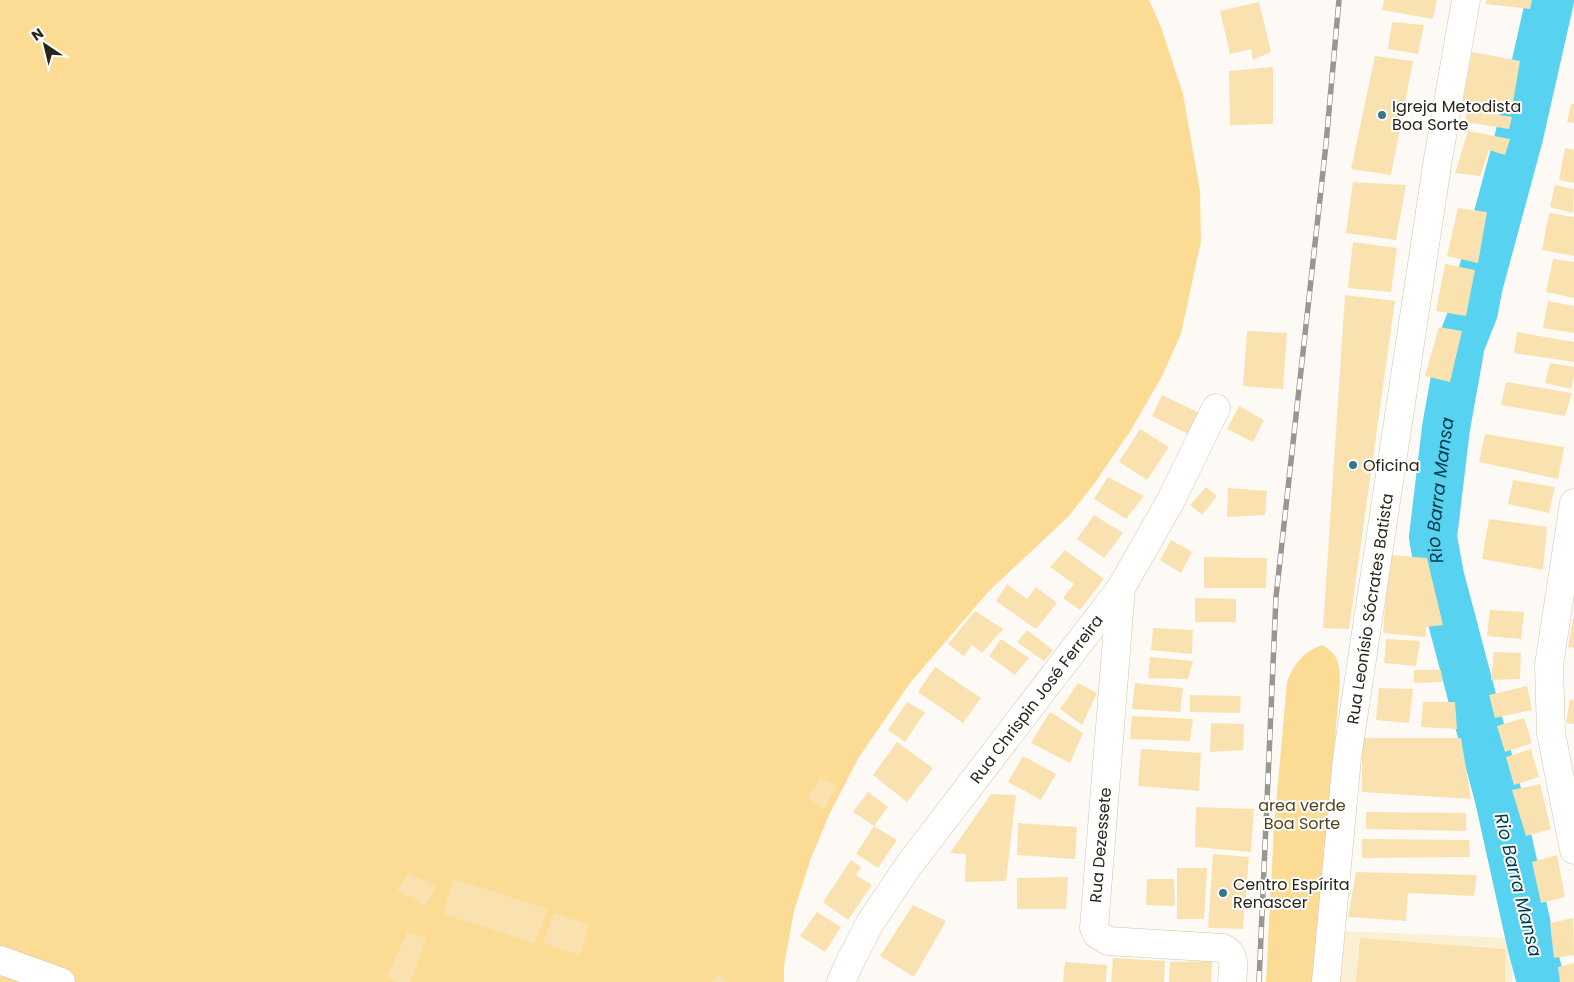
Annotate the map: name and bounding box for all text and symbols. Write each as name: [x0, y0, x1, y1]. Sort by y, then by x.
north arrow: [20, 20, 70, 70]
text: N: [27, 23, 48, 46]
place label: Igreja Metodista Boa Sorte: [1392, 95, 1521, 136]
marker: Igreja Metodista Boa Sorte: [1376, 109, 1388, 121]
water label: Rio Barra Mansa: [1420, 415, 1460, 566]
place label: Oficina: [1363, 454, 1419, 477]
marker: Oficina: [1347, 459, 1359, 471]
street label: Rua Leonísio Sócrates Batista: [1341, 492, 1399, 726]
street label: Rua Chrispin José Ferreira: [965, 610, 1109, 788]
street label: Rua Dezessete: [1084, 786, 1117, 904]
park label: area verde Boa Sorte: [1258, 794, 1346, 835]
water label: Rio Barra Mansa: [1489, 810, 1548, 959]
place label: Centro Espírita Renascer: [1233, 873, 1350, 914]
marker: Centro Espírita Renascer: [1217, 887, 1229, 899]

